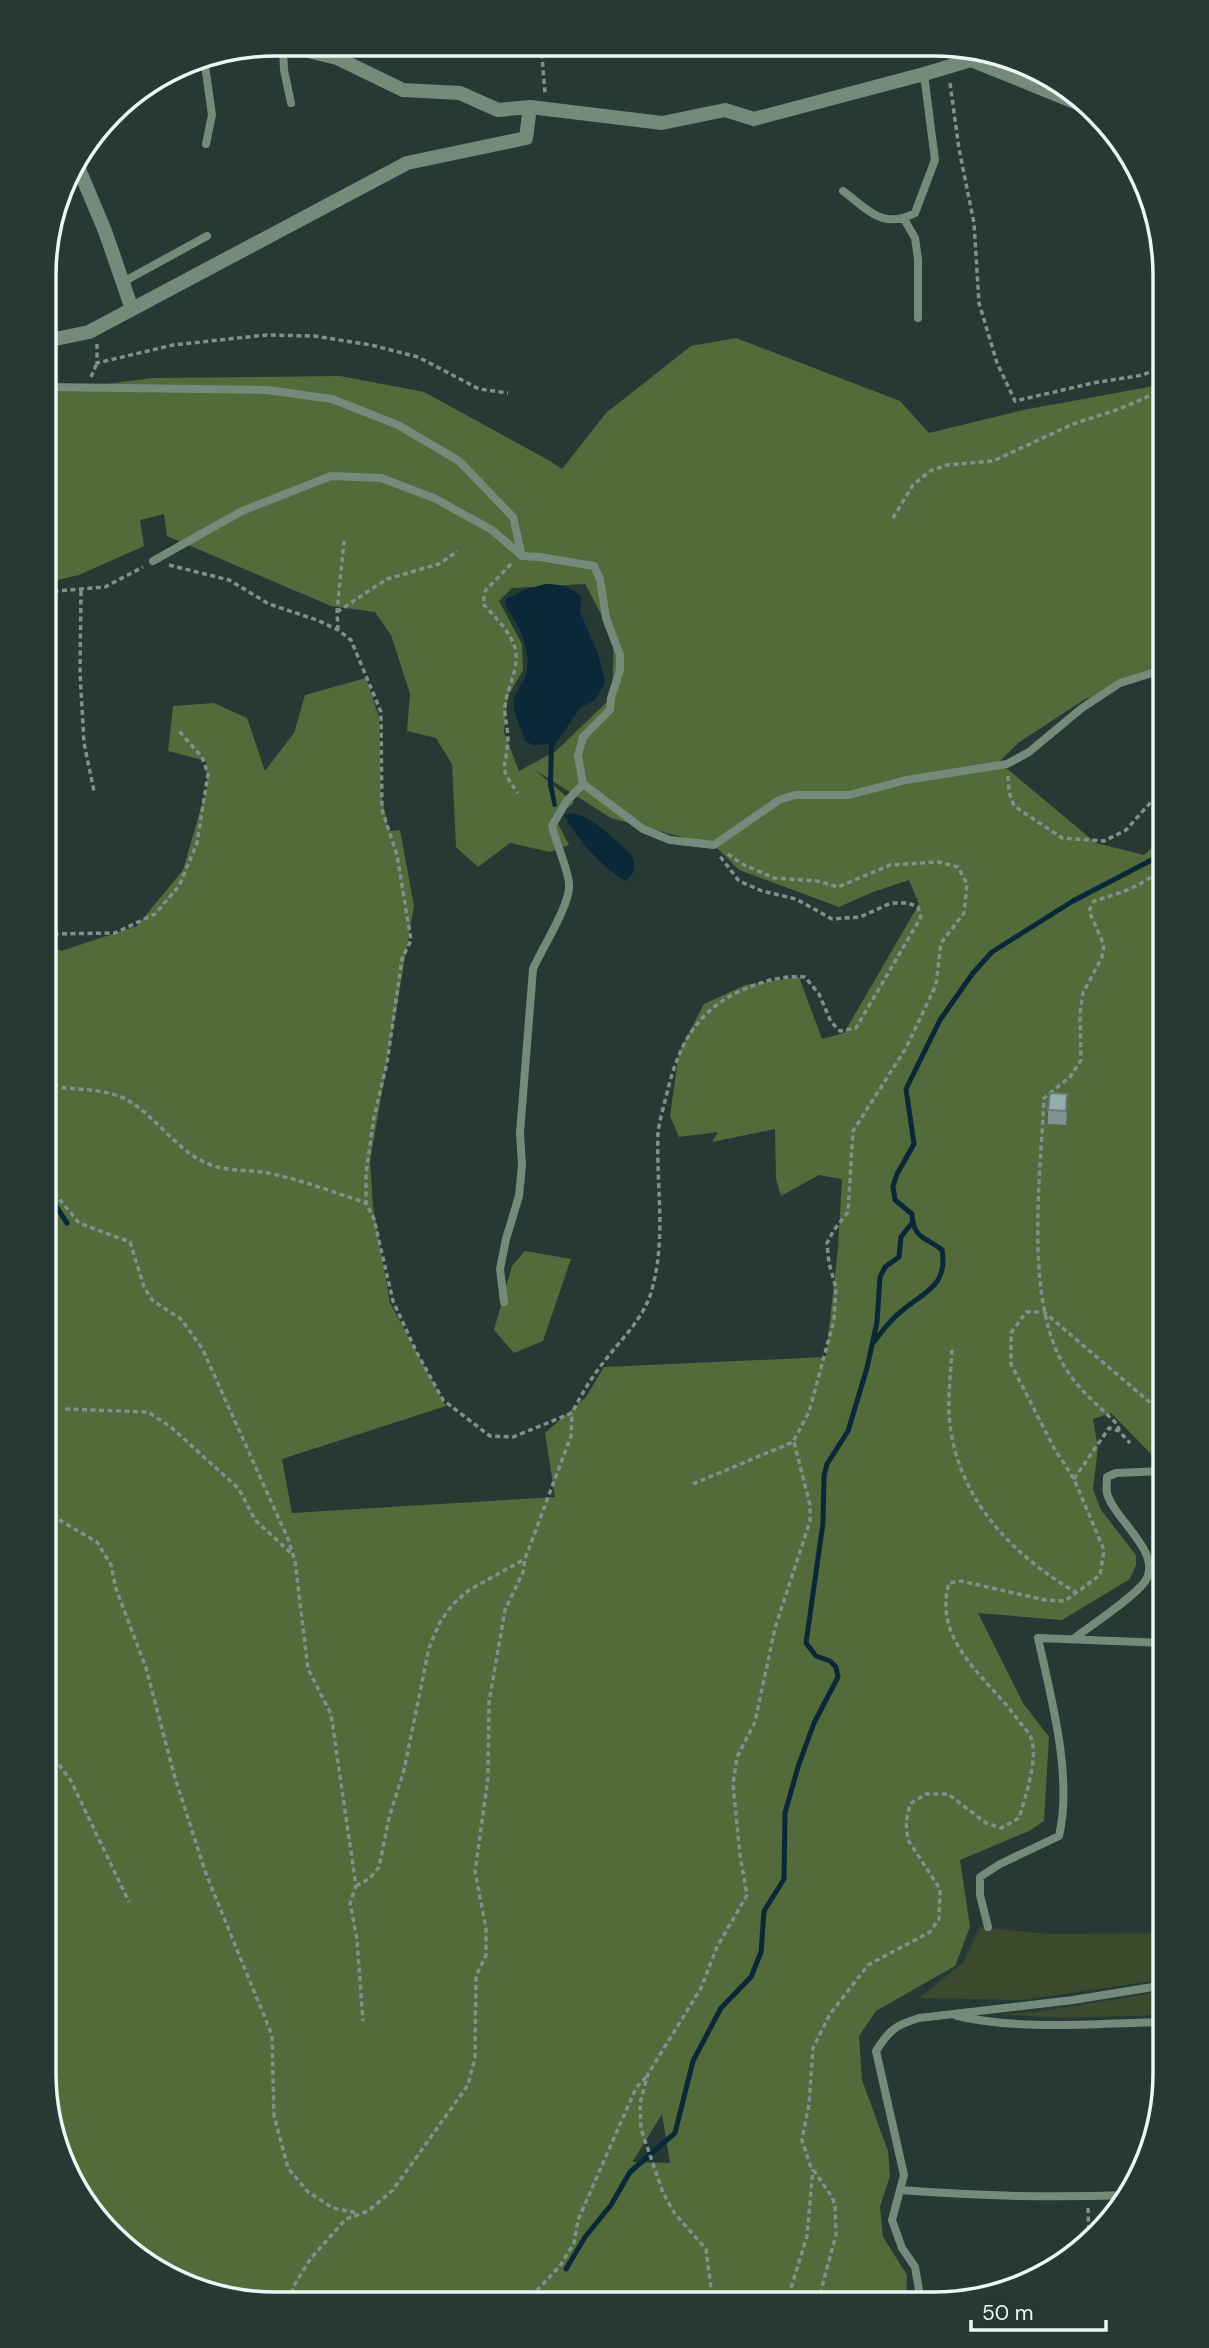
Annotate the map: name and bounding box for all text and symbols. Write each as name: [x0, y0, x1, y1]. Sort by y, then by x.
scale bar: [971, 2288, 1106, 2332]
text: 50 m: [982, 2299, 1033, 2327]

